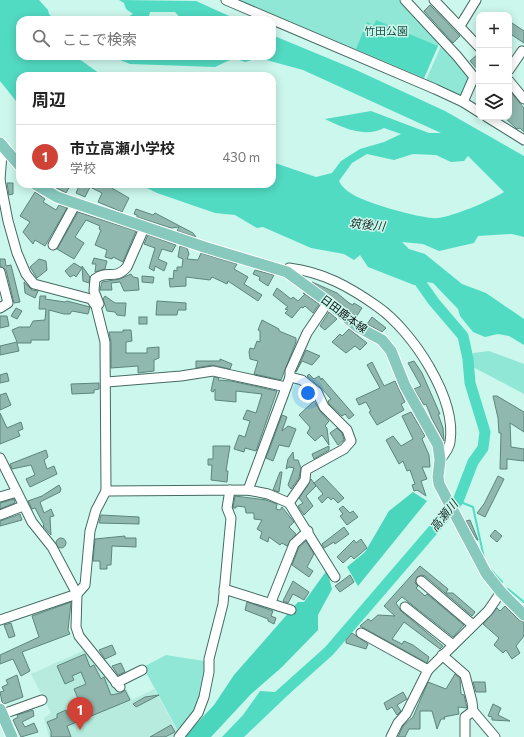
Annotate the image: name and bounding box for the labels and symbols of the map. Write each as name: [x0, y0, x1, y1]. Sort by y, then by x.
park label: 竹田公園: [364, 24, 408, 37]
water label: 筑後川: [348, 215, 388, 233]
street label: 日田鹿本線: [318, 292, 370, 335]
your location: [298, 383, 318, 403]
water label: 高瀬川: [426, 495, 461, 534]
pin: 1: [67, 697, 93, 730]

